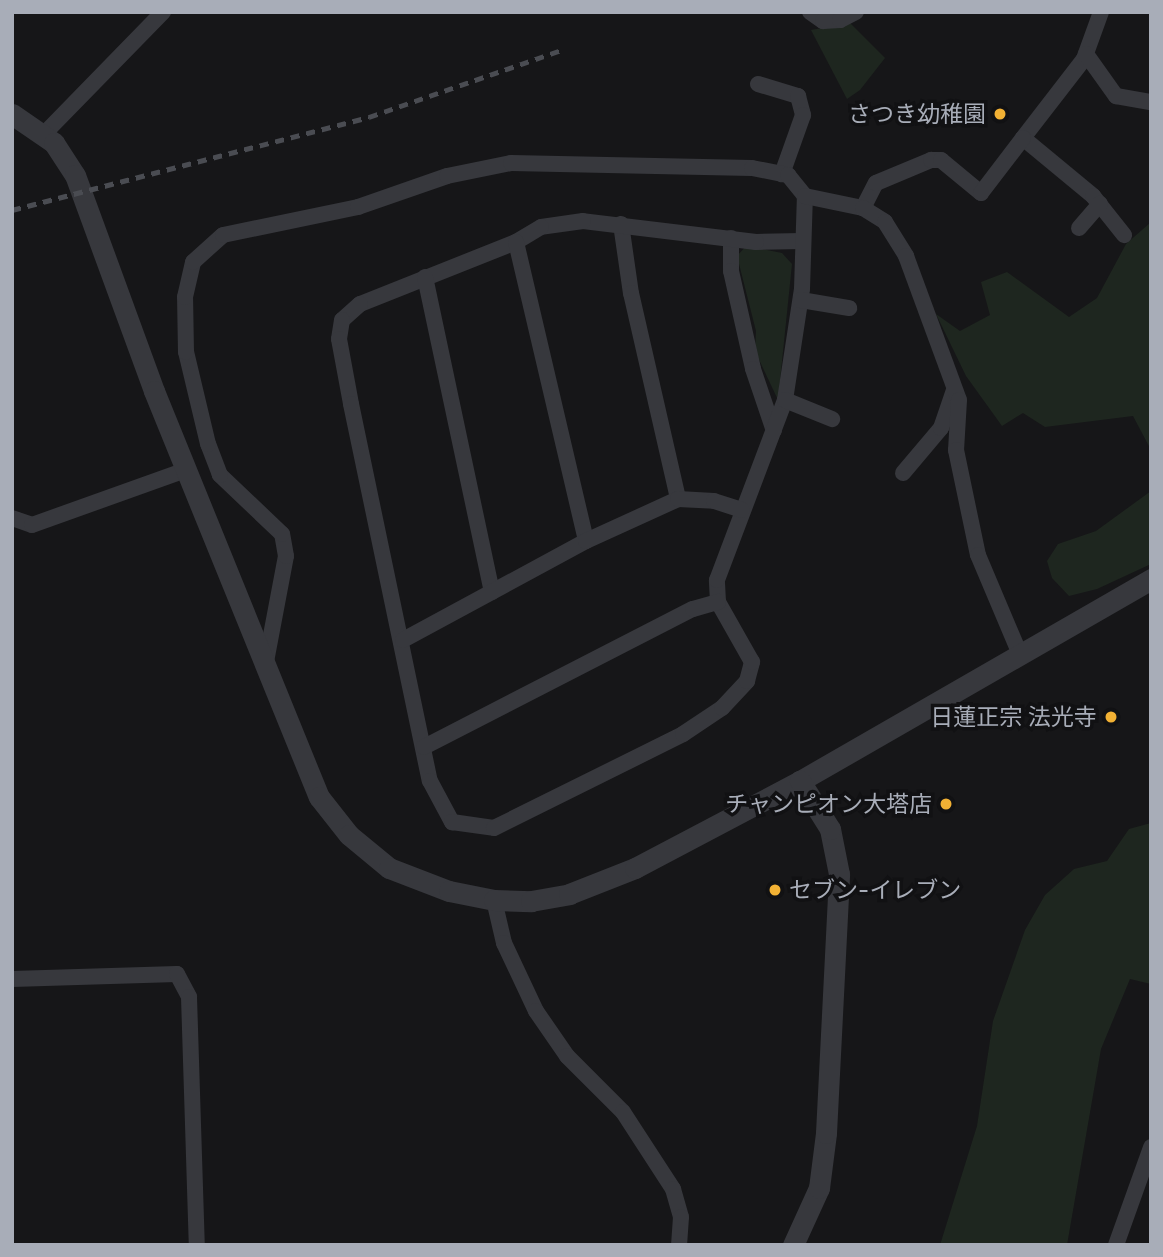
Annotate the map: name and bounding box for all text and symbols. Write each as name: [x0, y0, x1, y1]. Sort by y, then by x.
place label: さつき幼稚園: [848, 100, 986, 128]
marker: さつき幼稚園: [992, 106, 1008, 122]
place label: 日蓮正宗 法光寺: [930, 703, 1097, 731]
marker: 日蓮正宗 法光寺: [1103, 709, 1119, 725]
place label: チャンピオン大塔店: [725, 790, 932, 818]
marker: チャンピオン大塔店: [938, 796, 954, 812]
place label: セブン-イレブン: [789, 876, 961, 904]
marker: セブン-イレブン: [767, 882, 783, 898]

